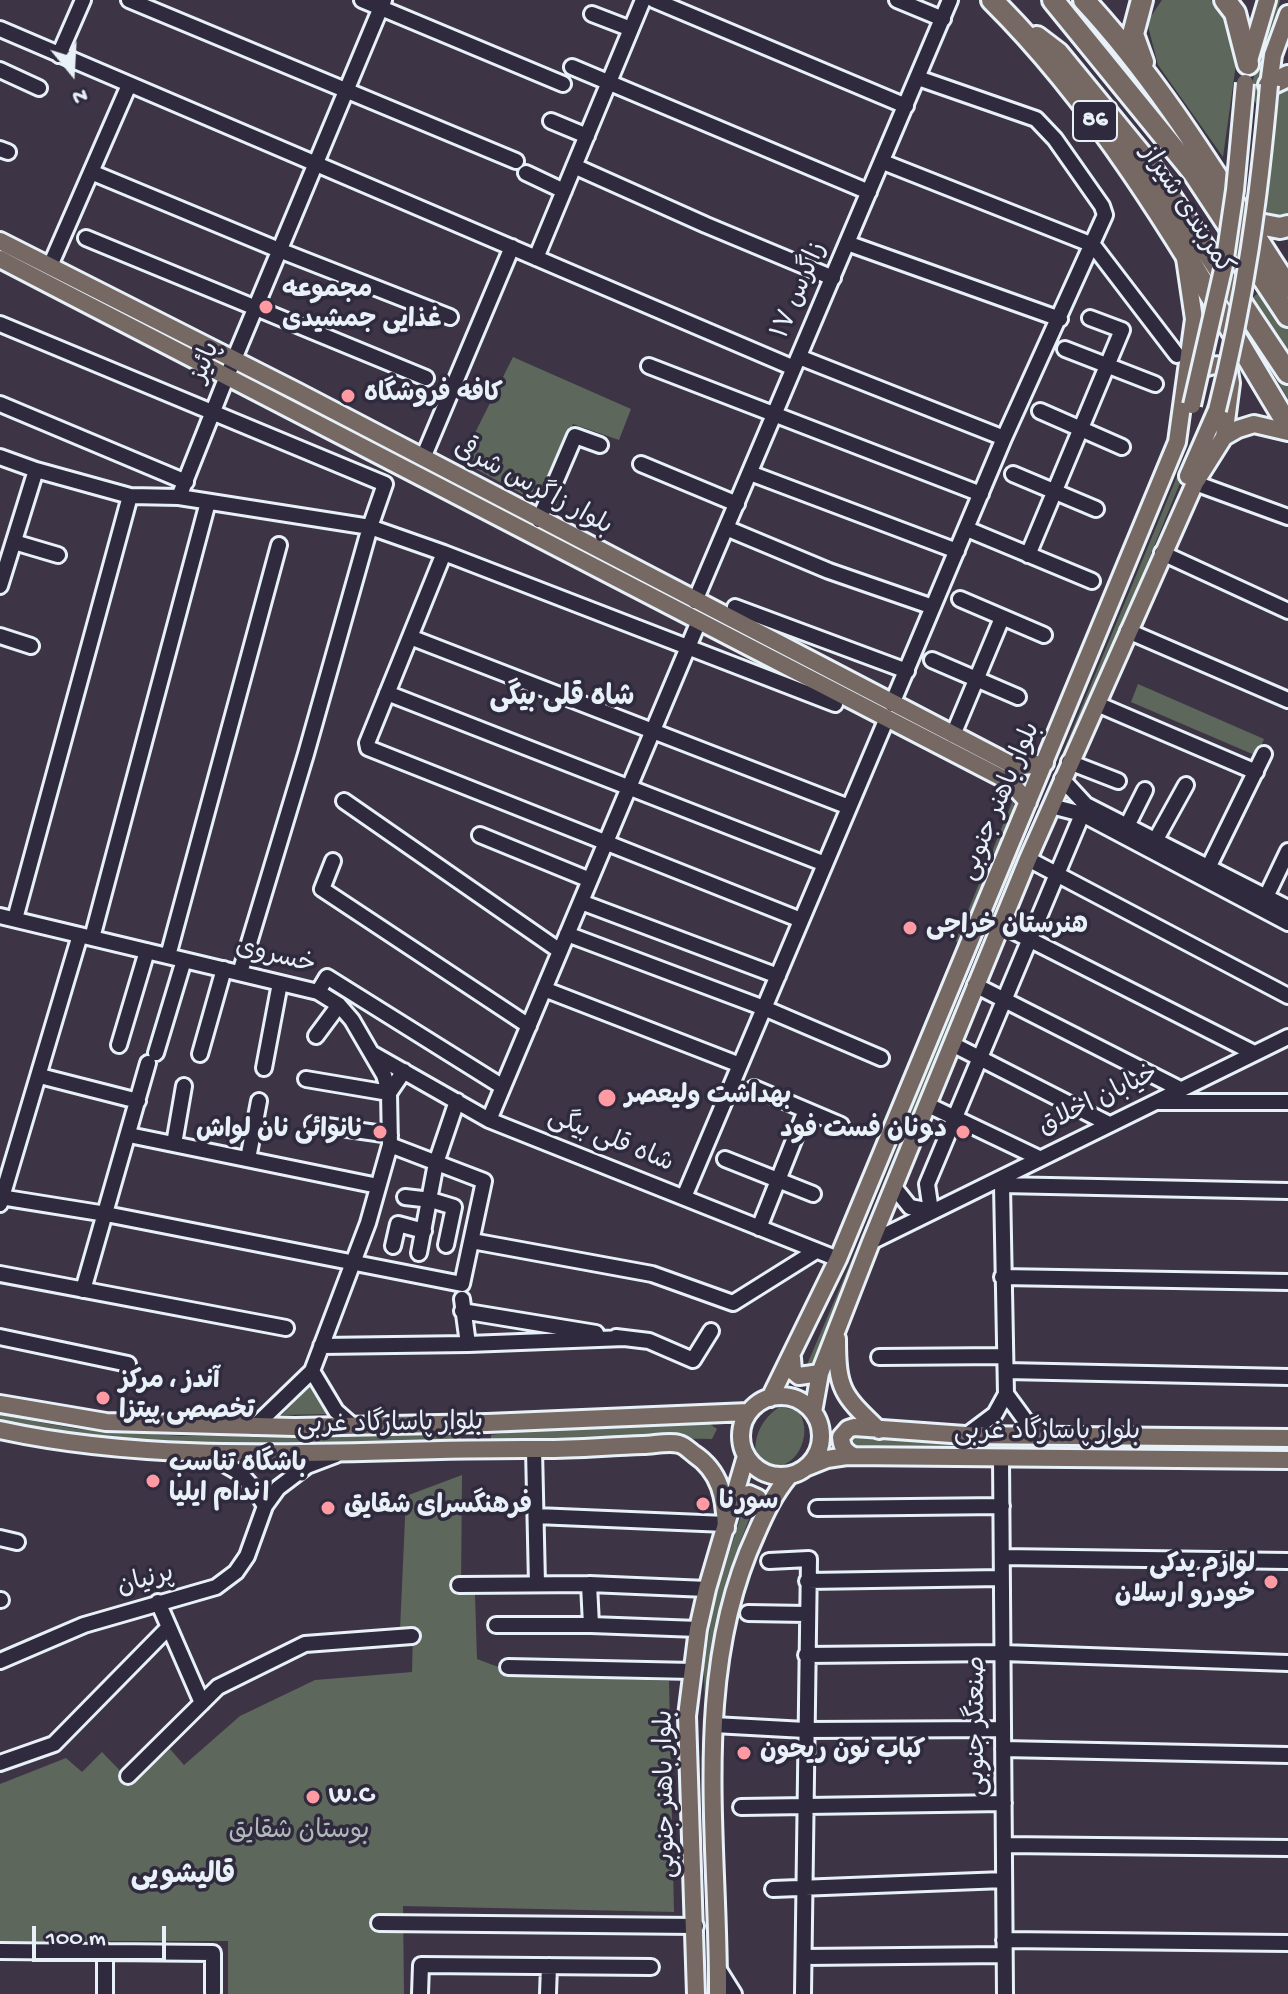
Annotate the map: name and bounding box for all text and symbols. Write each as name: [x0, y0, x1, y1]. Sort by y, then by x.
north arrow: [32, 32, 112, 112]
text: N: [69, 80, 90, 109]
road number: 86: [1073, 101, 1117, 141]
street label: کمربندی شیراز: [1132, 140, 1238, 282]
street label: زاگرس ۱۷: [767, 238, 835, 344]
place label: مجموعه غذایی جمشیدی: [282, 276, 441, 338]
marker: مجموعه غذایی جمشیدی: [257, 298, 275, 316]
street label: پائیز: [185, 338, 229, 388]
place label: کافه فروشگاه: [364, 380, 503, 412]
marker: کافه فروشگاه: [339, 387, 357, 405]
street label: بلوار زاگرس شرقی: [447, 434, 617, 544]
district label: شاه قلی بیگی: [490, 683, 634, 717]
street label: بلوار باهنر جنوبی: [955, 718, 1049, 886]
place label: هنرستان خراجی: [926, 912, 1088, 944]
marker: هنرستان خراجی: [901, 919, 919, 937]
street label: خسروى: [232, 933, 318, 983]
street label: خیابان اخلاق: [1034, 1060, 1164, 1144]
place label: بهداشت ولیعصر: [625, 1082, 791, 1114]
marker: بهداشت ولیعصر: [596, 1087, 618, 1109]
street label: شاه قلی بیگی: [543, 1103, 677, 1181]
place label: نانوائی نان لواش: [196, 1116, 364, 1148]
place label: دونان فست فود: [780, 1116, 947, 1148]
marker: نانوائی نان لواش: [371, 1123, 389, 1141]
marker: دونان فست فود: [954, 1123, 972, 1141]
place label: آندز ، مرکز تخصصی پیتزا: [119, 1367, 255, 1428]
marker: آندز ، مرکز تخصصی پیتزا: [94, 1389, 112, 1407]
street label: بلوار پاسارگاد غربی: [296, 1409, 484, 1443]
street label: بلوار پاسارگاد غربی: [954, 1418, 1140, 1450]
place label: باشگاه تناسب اندام ایلیا: [169, 1450, 307, 1512]
marker: باشگاه تناسب اندام ایلیا: [144, 1472, 162, 1490]
place label: سورنا: [719, 1488, 778, 1520]
place label: فرهنگسرای شقایق: [344, 1492, 532, 1524]
marker: سورنا: [694, 1495, 712, 1513]
marker: فرهنگسرای شقایق: [319, 1499, 337, 1517]
place label: لوازم یدکی خودرو ارسلان: [1115, 1551, 1255, 1612]
street label: پرنیان: [114, 1559, 178, 1605]
marker: لوازم یدکی خودرو ارسلان: [1262, 1573, 1280, 1591]
street label: صنعتگر جنوبی: [963, 1656, 995, 1796]
street label: بلوار باهنر جنوبی: [651, 1709, 685, 1879]
place label: کباب نون ریحون: [760, 1737, 925, 1769]
marker: کباب نون ریحون: [735, 1744, 753, 1762]
place label: W.C: [329, 1781, 373, 1813]
marker: W.C: [304, 1788, 322, 1806]
park label: بوستان شقایق: [228, 1817, 370, 1849]
district label: قالیشویی: [131, 1861, 235, 1895]
scale bar: [36, 1910, 170, 1960]
text: 100 m: [46, 1925, 106, 1954]

